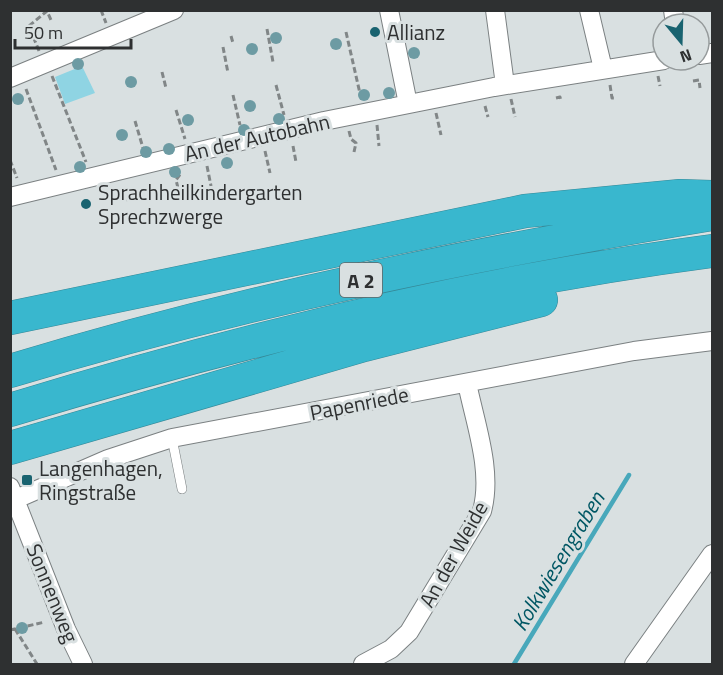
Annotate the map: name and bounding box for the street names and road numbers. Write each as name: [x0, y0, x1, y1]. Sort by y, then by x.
street label: An der Autobahn: [181, 105, 333, 169]
road number: A 2: [340, 263, 382, 297]
street label: Papenriede: [307, 378, 411, 428]
street label: An der Weide: [411, 495, 495, 613]
street label: Sonnenweg: [19, 539, 87, 647]

